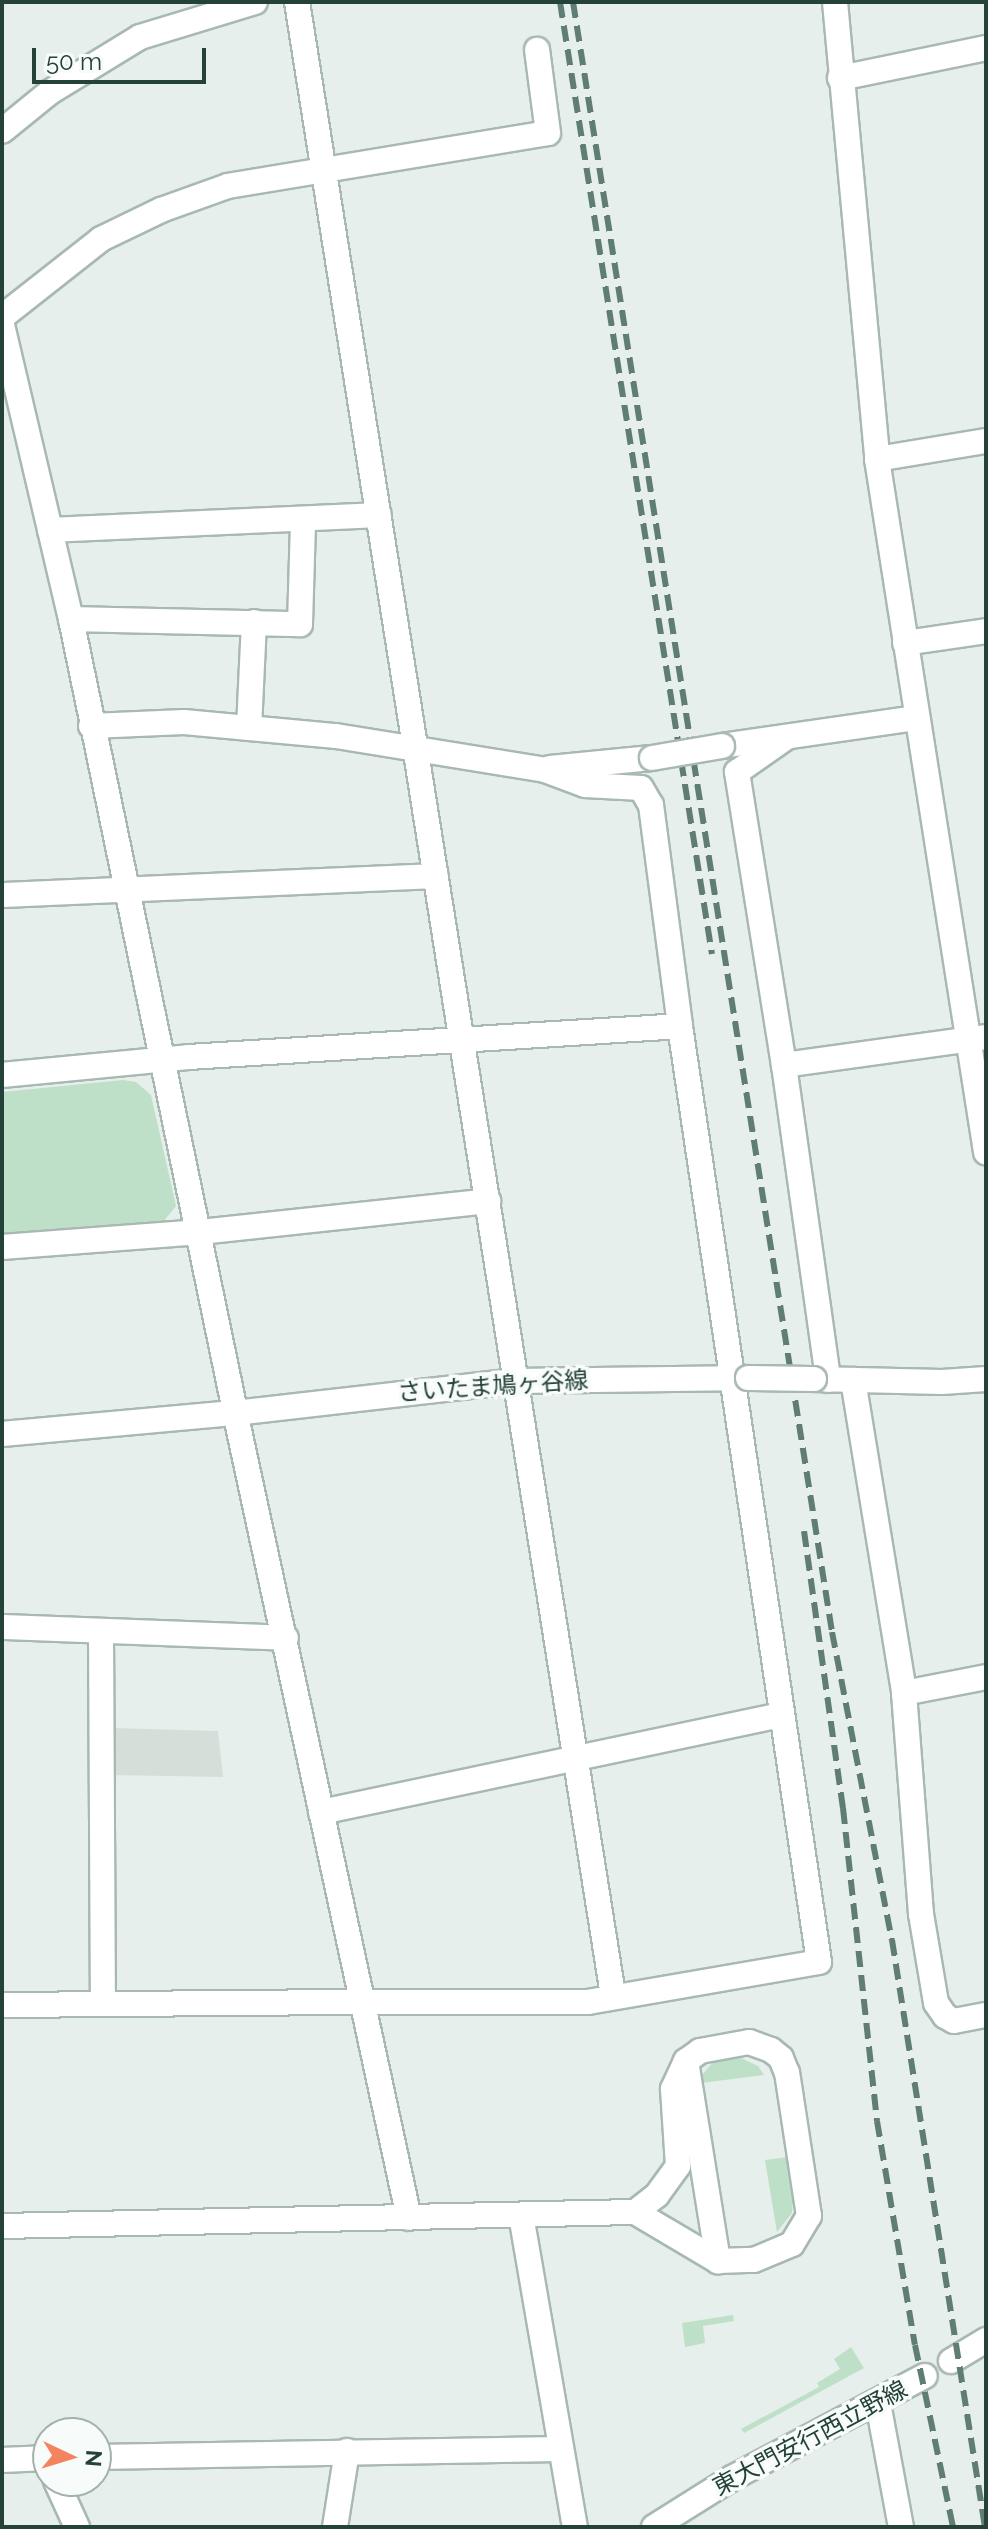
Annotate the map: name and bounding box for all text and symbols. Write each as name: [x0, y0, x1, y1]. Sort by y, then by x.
scale bar: [36, 32, 210, 82]
text: 50 m: [46, 47, 102, 76]
street label: さいたま鳩ヶ谷線: [396, 1365, 590, 1407]
street label: 東大門安行西立野線: [708, 2375, 912, 2501]
north arrow: [32, 2417, 112, 2497]
text: N: [80, 2449, 108, 2468]

